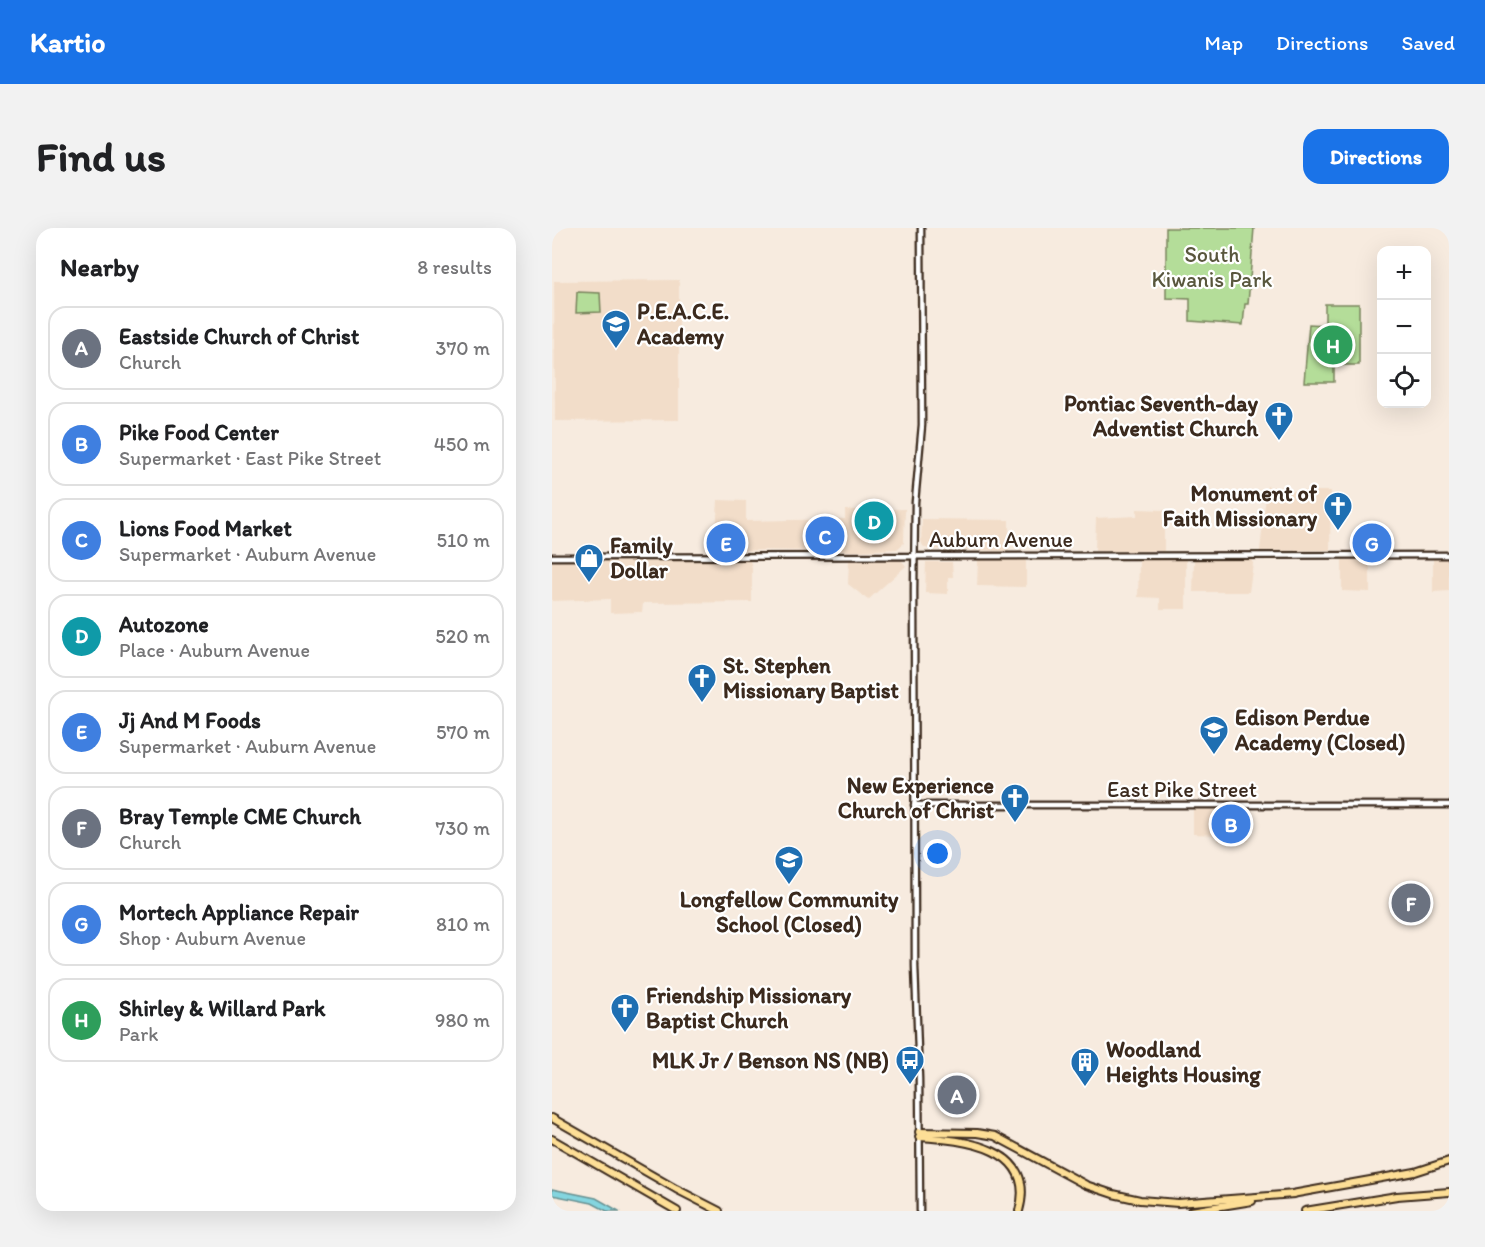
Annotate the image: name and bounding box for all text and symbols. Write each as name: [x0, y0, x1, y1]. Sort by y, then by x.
text: Kartio: [30, 25, 105, 59]
text: Map: [1205, 30, 1243, 55]
text: Directions: [1276, 30, 1368, 55]
text: Saved: [1401, 30, 1455, 55]
button: Directions: [1303, 129, 1449, 184]
text: Find us: [36, 131, 166, 182]
park label: South Kiwanis Park: [1152, 241, 1272, 293]
map controls: [1377, 246, 1431, 408]
button: +: [1377, 246, 1431, 300]
text: Nearby: [60, 251, 139, 283]
text: 8 results: [417, 255, 492, 279]
place label: P.E.A.C.E. Academy: [636, 298, 729, 350]
button: −: [1377, 300, 1431, 354]
school or university icon: P.E.A.C.E. Academy: [600, 308, 632, 350]
pin: H: [1314, 322, 1352, 368]
text: Eastside Church of Christ: [119, 323, 359, 350]
text: A: [75, 336, 88, 360]
text: 370 m: [436, 336, 490, 360]
text: Church: [119, 350, 181, 374]
button: locate: [1377, 354, 1431, 408]
place label: Pontiac Seventh-day Adventist Church: [1064, 390, 1259, 442]
church icon: Pontiac Seventh-day Adventist Church: [1263, 400, 1295, 442]
text: Pike Food Center: [119, 419, 279, 446]
text: B: [75, 432, 88, 456]
text: 450 m: [434, 432, 490, 456]
text: Supermarket · East Pike Street: [119, 446, 381, 470]
place label: Monument of Faith Missionary: [1163, 480, 1318, 532]
church icon: Monument of Faith Missionary: [1322, 490, 1354, 532]
pin: D: [854, 498, 894, 544]
pin: C: [806, 514, 844, 558]
text: Lions Food Market: [119, 515, 292, 542]
pin: E: [706, 520, 746, 566]
pin: G: [1352, 520, 1392, 566]
street label: Auburn Avenue: [929, 526, 1073, 553]
text: C: [75, 528, 88, 552]
text: 510 m: [437, 528, 490, 552]
place label: Family Dollar: [610, 532, 673, 584]
text: Supermarket · Auburn Avenue: [119, 542, 376, 566]
shop icon: Family Dollar: [573, 542, 605, 584]
text: Autozone: [119, 611, 209, 638]
text: D: [75, 624, 88, 648]
text: 520 m: [435, 624, 490, 648]
text: Place · Auburn Avenue: [119, 638, 310, 662]
place label: St. Stephen Missionary Baptist: [723, 652, 900, 704]
church icon: St. Stephen Missionary Baptist: [686, 662, 718, 704]
place label: Edison Perdue Academy (Closed): [1234, 704, 1405, 756]
text: Jj And M Foods: [119, 707, 261, 734]
school or university icon: Edison Perdue Academy (Closed): [1198, 714, 1230, 756]
text: E: [76, 720, 87, 744]
text: 570 m: [436, 720, 490, 744]
text: Supermarket · Auburn Avenue: [119, 734, 376, 758]
place label: New Experience Church of Christ: [838, 772, 995, 824]
street label: East Pike Street: [1107, 776, 1257, 803]
church icon: New Experience Church of Christ: [999, 782, 1031, 824]
pin: B: [1212, 802, 1250, 846]
text: Bray Temple CME Church: [119, 803, 361, 830]
text: F: [76, 816, 87, 840]
text: 730 m: [436, 816, 490, 840]
text: Church: [119, 830, 181, 854]
your location: [923, 839, 952, 868]
school or university icon: Longfellow Community School (Closed): [773, 844, 805, 886]
pin: F: [1392, 880, 1430, 926]
place label: Longfellow Community School (Closed): [680, 886, 899, 938]
text: Mortech Appliance Repair: [119, 899, 359, 926]
text: G: [75, 912, 88, 936]
text: 810 m: [436, 912, 490, 936]
text: Shop · Auburn Avenue: [119, 926, 306, 950]
place label: Friendship Missionary Baptist Church: [646, 982, 852, 1034]
church icon: Friendship Missionary Baptist Church: [609, 992, 641, 1034]
text: Shirley & Willard Park: [119, 995, 326, 1022]
text: H: [75, 1008, 88, 1032]
text: 980 m: [435, 1008, 490, 1032]
text: Park: [119, 1022, 158, 1046]
place label: Woodland Heights Housing: [1106, 1036, 1261, 1088]
bus stop icon: MLK Jr / Benson NS (NB): [894, 1044, 926, 1086]
building icon: Woodland Heights Housing: [1069, 1046, 1101, 1088]
place label: MLK Jr / Benson NS (NB): [652, 1047, 889, 1074]
pin: A: [938, 1072, 976, 1118]

